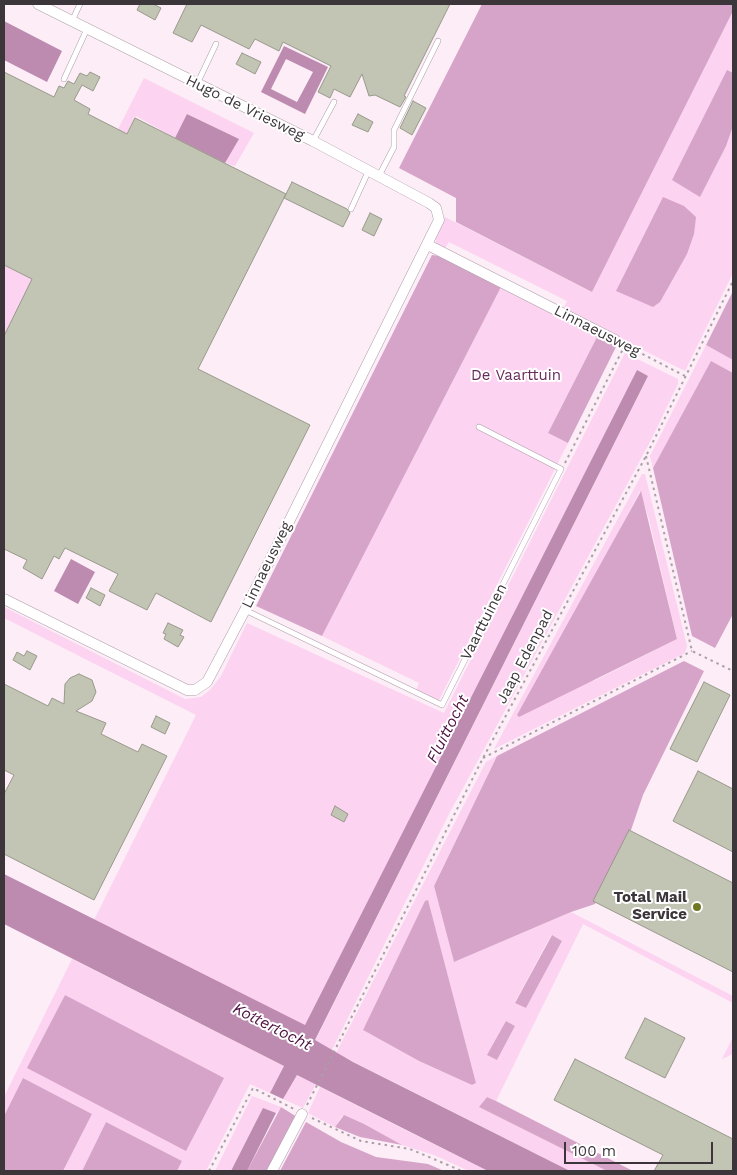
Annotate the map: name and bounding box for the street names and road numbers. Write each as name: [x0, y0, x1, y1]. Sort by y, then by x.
street label: Hugo de Vriesweg: [183, 71, 307, 145]
street label: Linnaeusweg: [551, 302, 643, 360]
street label: Linnaeusweg: [238, 519, 296, 611]
street label: Vaarttuinen: [457, 581, 511, 663]
street label: Jaap Edenpad: [493, 607, 557, 707]

